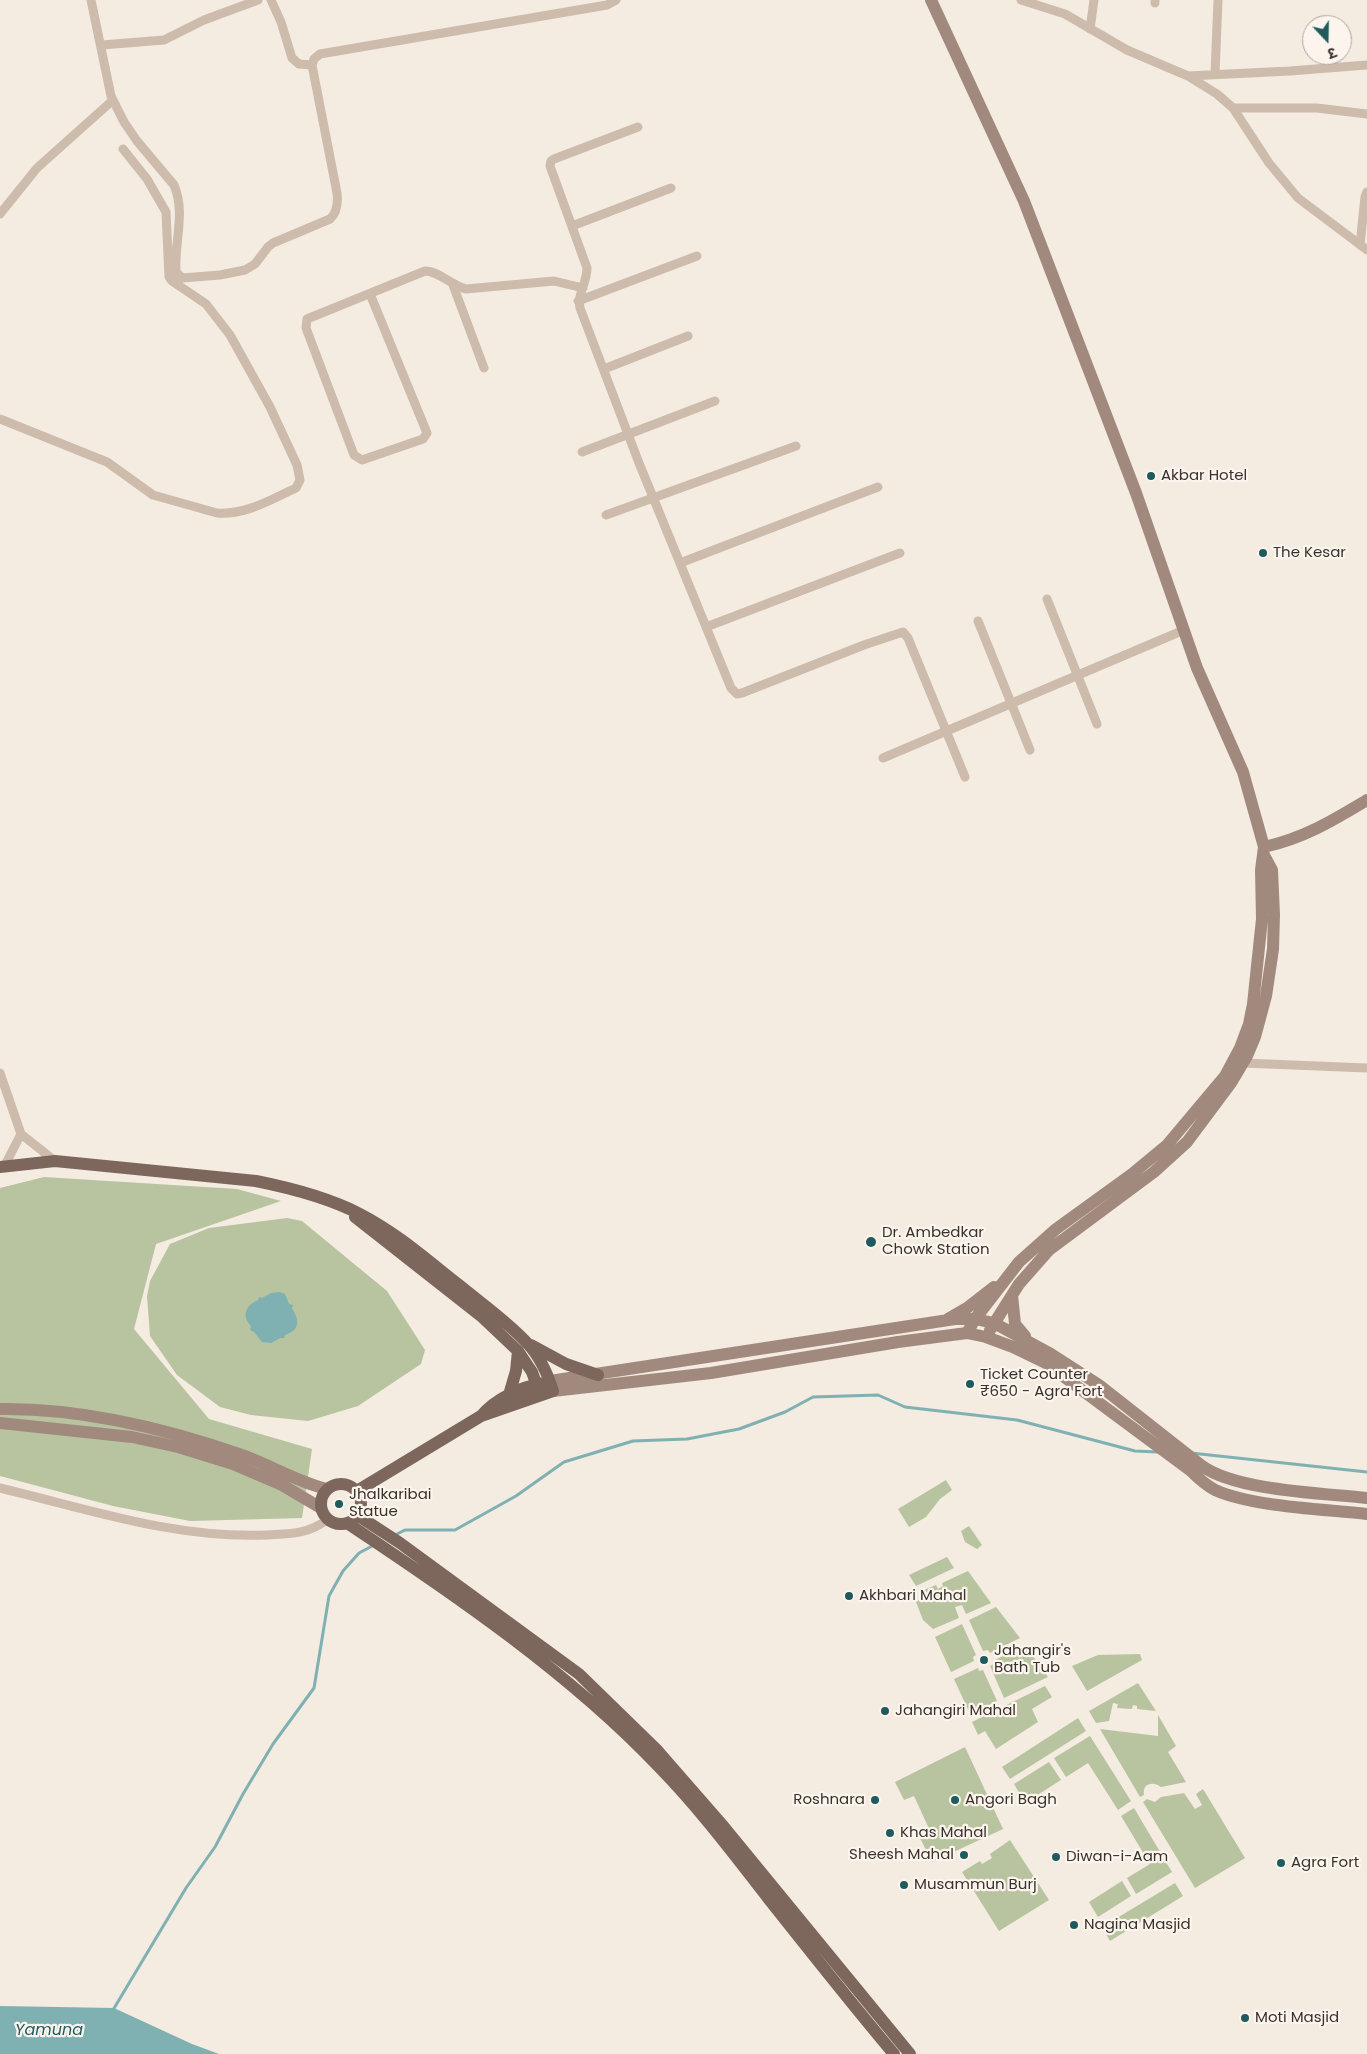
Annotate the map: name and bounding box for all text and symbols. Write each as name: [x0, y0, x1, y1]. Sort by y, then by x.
north arrow: [1302, 15, 1352, 65]
text: उ: [1325, 42, 1339, 64]
place label: Akbar Hotel: [1161, 467, 1247, 485]
marker: Akbar Hotel: [1145, 470, 1157, 482]
place label: The Kesar: [1273, 544, 1346, 562]
marker: The Kesar: [1257, 547, 1269, 559]
place label: Dr. Ambedkar Chowk Station: [882, 1224, 990, 1259]
marker: Dr. Ambedkar Chowk Station: [864, 1235, 878, 1249]
place label: Ticket Counter ₹650 - Agra Fort: [980, 1366, 1102, 1401]
marker: Ticket Counter ₹650 - Agra Fort: [964, 1378, 976, 1390]
place label: Jhalkaribai Statue: [349, 1486, 431, 1521]
marker: Jhalkaribai Statue: [333, 1498, 345, 1510]
place label: Akhbari Mahal: [859, 1587, 966, 1605]
marker: Akhbari Mahal: [843, 1590, 855, 1602]
place label: Jahangir's Bath Tub: [994, 1642, 1071, 1677]
marker: Jahangir's Bath Tub: [978, 1654, 990, 1666]
place label: Jahangiri Mahal: [895, 1702, 1016, 1720]
marker: Jahangiri Mahal: [879, 1705, 891, 1717]
place label: Roshnara: [793, 1791, 865, 1809]
place label: Angori Bagh: [965, 1791, 1057, 1809]
marker: Roshnara: [869, 1794, 881, 1806]
marker: Angori Bagh: [949, 1794, 961, 1806]
place label: Khas Mahal: [900, 1824, 987, 1842]
marker: Khas Mahal: [884, 1827, 896, 1839]
place label: Sheesh Mahal: [849, 1846, 954, 1864]
place label: Diwan-i-Aam: [1066, 1848, 1168, 1866]
marker: Sheesh Mahal: [958, 1849, 970, 1861]
marker: Diwan-i-Aam: [1050, 1851, 1062, 1863]
place label: Agra Fort: [1291, 1854, 1359, 1872]
marker: Agra Fort: [1275, 1857, 1287, 1869]
place label: Musammun Burj: [914, 1876, 1037, 1894]
marker: Musammun Burj: [898, 1879, 910, 1891]
place label: Nagina Masjid: [1084, 1916, 1191, 1934]
marker: Nagina Masjid: [1068, 1919, 1080, 1931]
place label: Moti Masjid: [1255, 2009, 1339, 2027]
marker: Moti Masjid: [1239, 2012, 1251, 2024]
water label: Yamuna: [15, 2021, 83, 2041]

